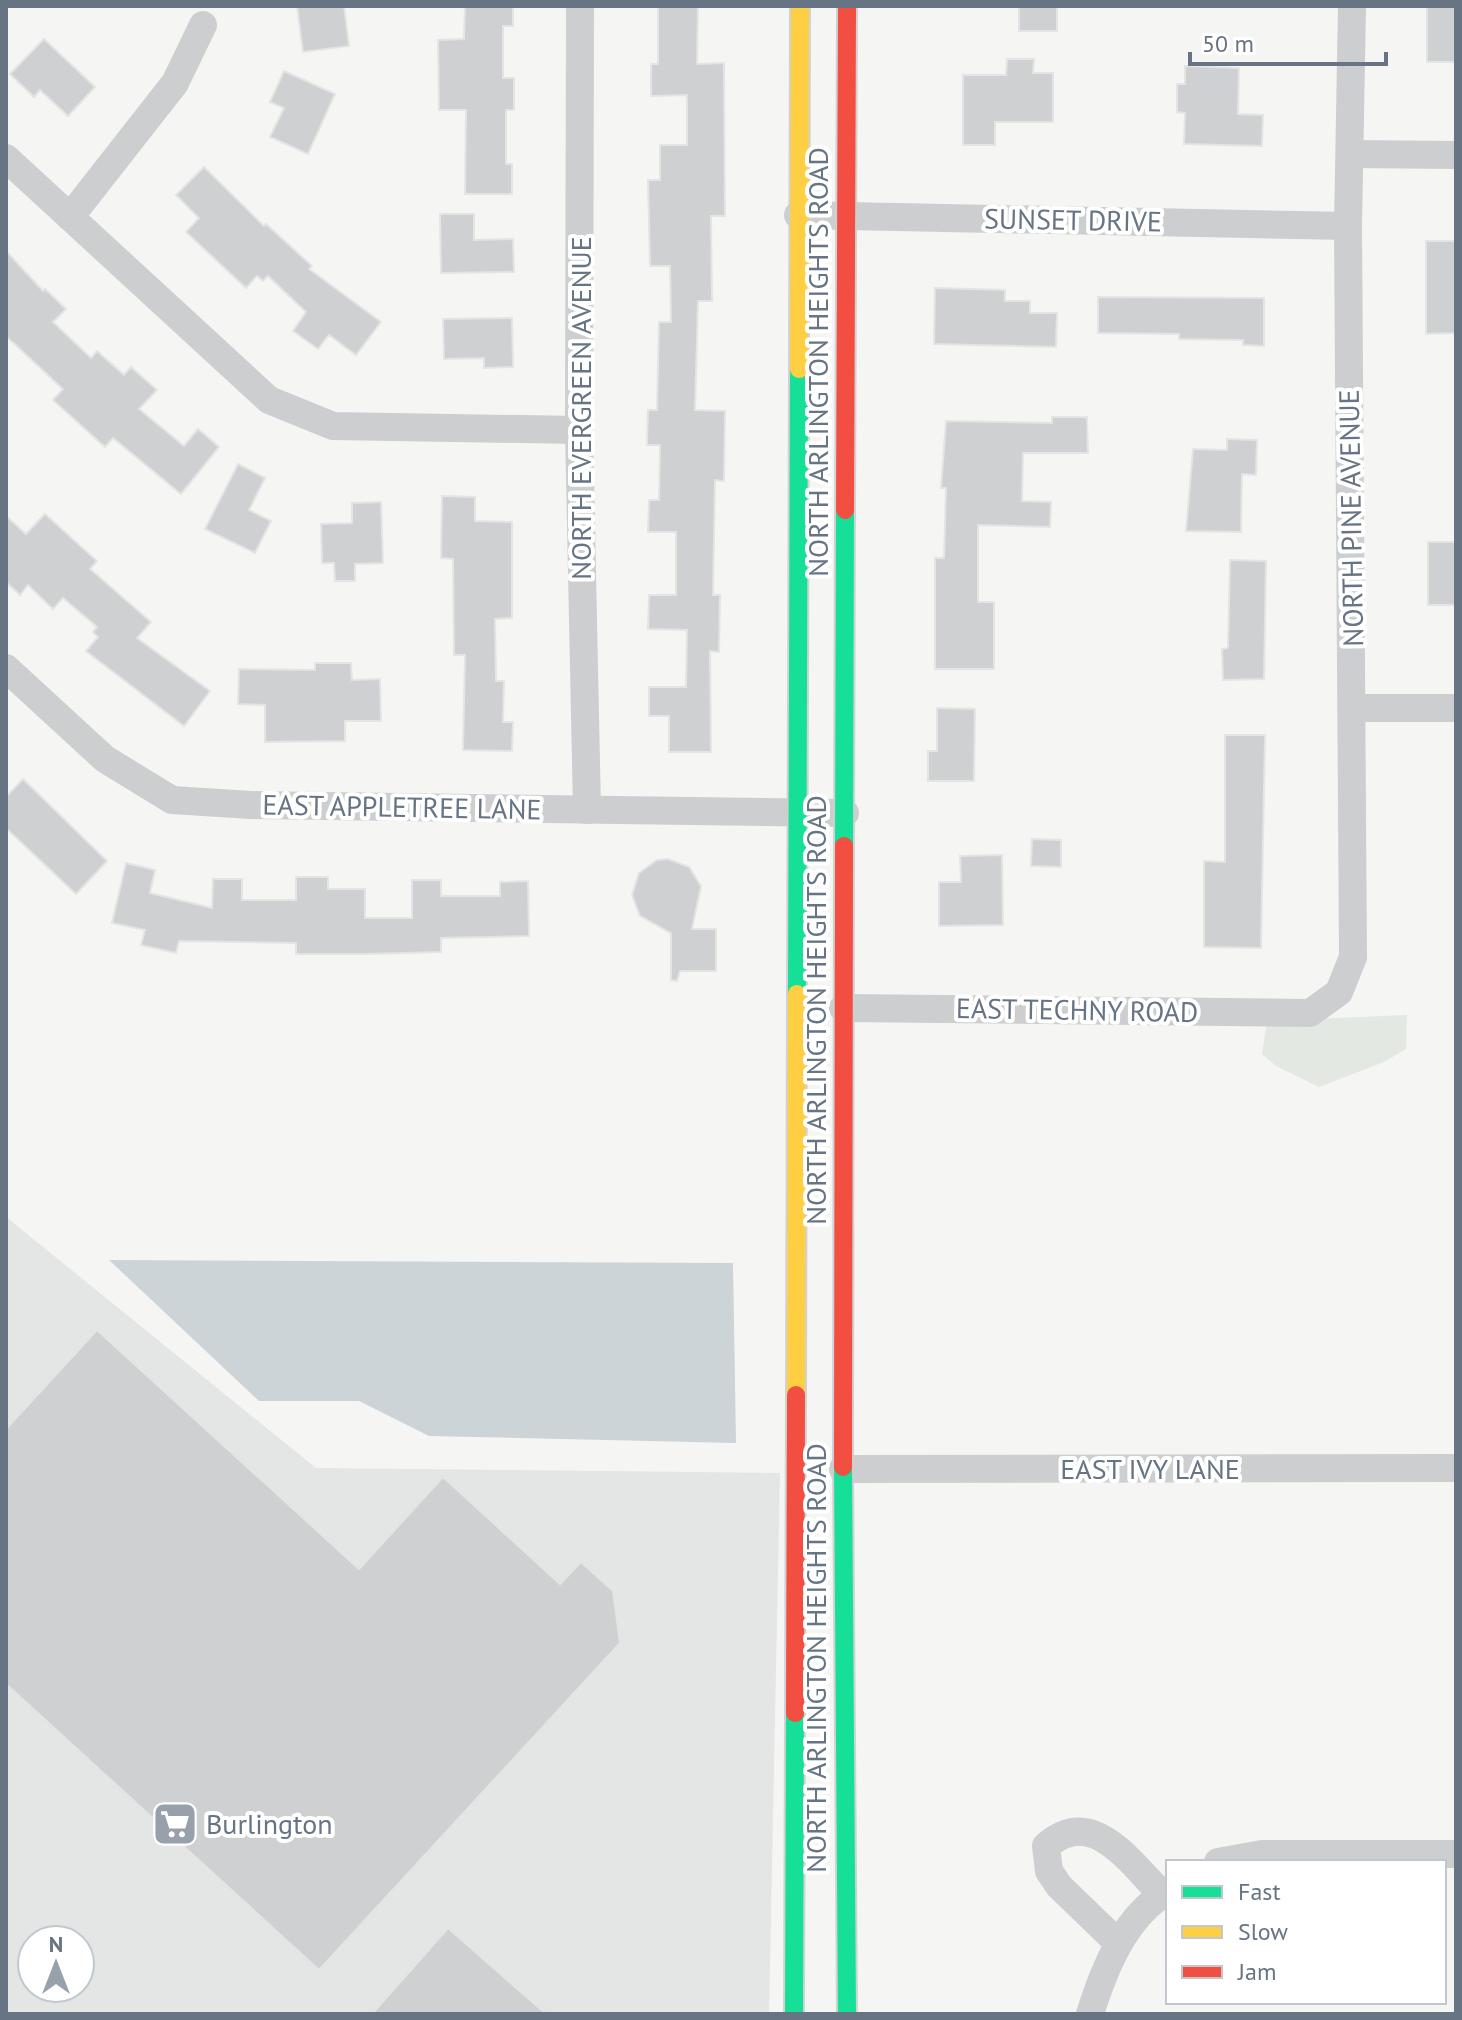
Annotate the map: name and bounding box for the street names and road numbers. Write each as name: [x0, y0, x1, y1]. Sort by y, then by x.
street label: NORTH ARLINGTON HEIGHTS ROAD: [799, 147, 836, 577]
street label: SUNSET DRIVE: [984, 199, 1162, 240]
street label: NORTH EVERGREEN AVENUE: [562, 236, 599, 580]
street label: NORTH PINE AVENUE: [1330, 389, 1371, 647]
street label: EAST APPLETREE LANE: [262, 786, 542, 827]
street label: NORTH ARLINGTON HEIGHTS ROAD: [797, 795, 834, 1225]
street label: EAST TECHNY ROAD: [955, 989, 1199, 1030]
street label: NORTH ARLINGTON HEIGHTS ROAD: [797, 1443, 834, 1873]
street label: EAST IVY LANE: [1060, 1450, 1240, 1487]

